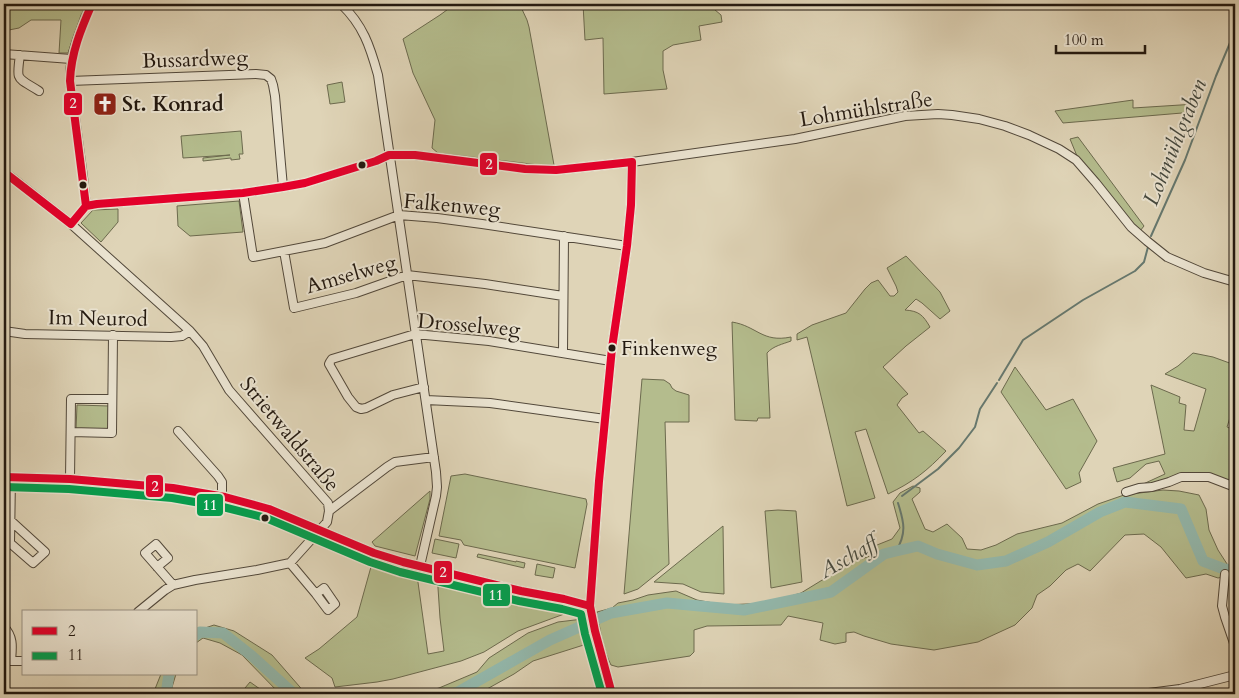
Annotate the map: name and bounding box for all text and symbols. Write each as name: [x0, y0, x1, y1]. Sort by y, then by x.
scale bar: [1056, 22, 1145, 54]
text: 100 m: [1064, 30, 1104, 50]
street label: Bussardweg: [142, 43, 249, 76]
water label: Lohmühlgraben: [1136, 74, 1214, 210]
street label: Lohmühlstraße: [798, 85, 935, 134]
place label: St. Konrad: [122, 90, 224, 119]
church icon: St. Konrad: [92, 91, 118, 117]
line badge: 2: [63, 92, 83, 116]
text: 2: [69, 94, 77, 113]
line badge: 2: [479, 152, 498, 176]
text: 2: [485, 155, 493, 174]
unlabelled marker: [357, 160, 367, 170]
unlabelled marker: [78, 180, 88, 190]
street label: Falkenweg: [402, 187, 502, 224]
street label: Amselweg: [303, 248, 400, 301]
street label: Im Neurod: [48, 303, 148, 334]
street label: Drosselweg: [416, 307, 522, 344]
place label: Finkenweg: [621, 335, 718, 362]
marker: Finkenweg: [607, 343, 617, 353]
street label: Strietwaldstraße: [233, 371, 346, 498]
line badge: 2: [145, 474, 164, 498]
text: 2: [151, 477, 159, 496]
line badge: 11: [196, 493, 224, 517]
text: 11: [203, 496, 217, 515]
unlabelled marker: [260, 513, 270, 523]
water label: Aschaff: [813, 526, 888, 586]
line badge: 2: [433, 560, 453, 584]
text: 2: [439, 563, 447, 582]
line badge: 11: [482, 583, 511, 607]
text: 11: [489, 586, 503, 605]
legend: [22, 610, 198, 676]
text: 2: [68, 621, 76, 641]
text: 11: [68, 645, 83, 665]

